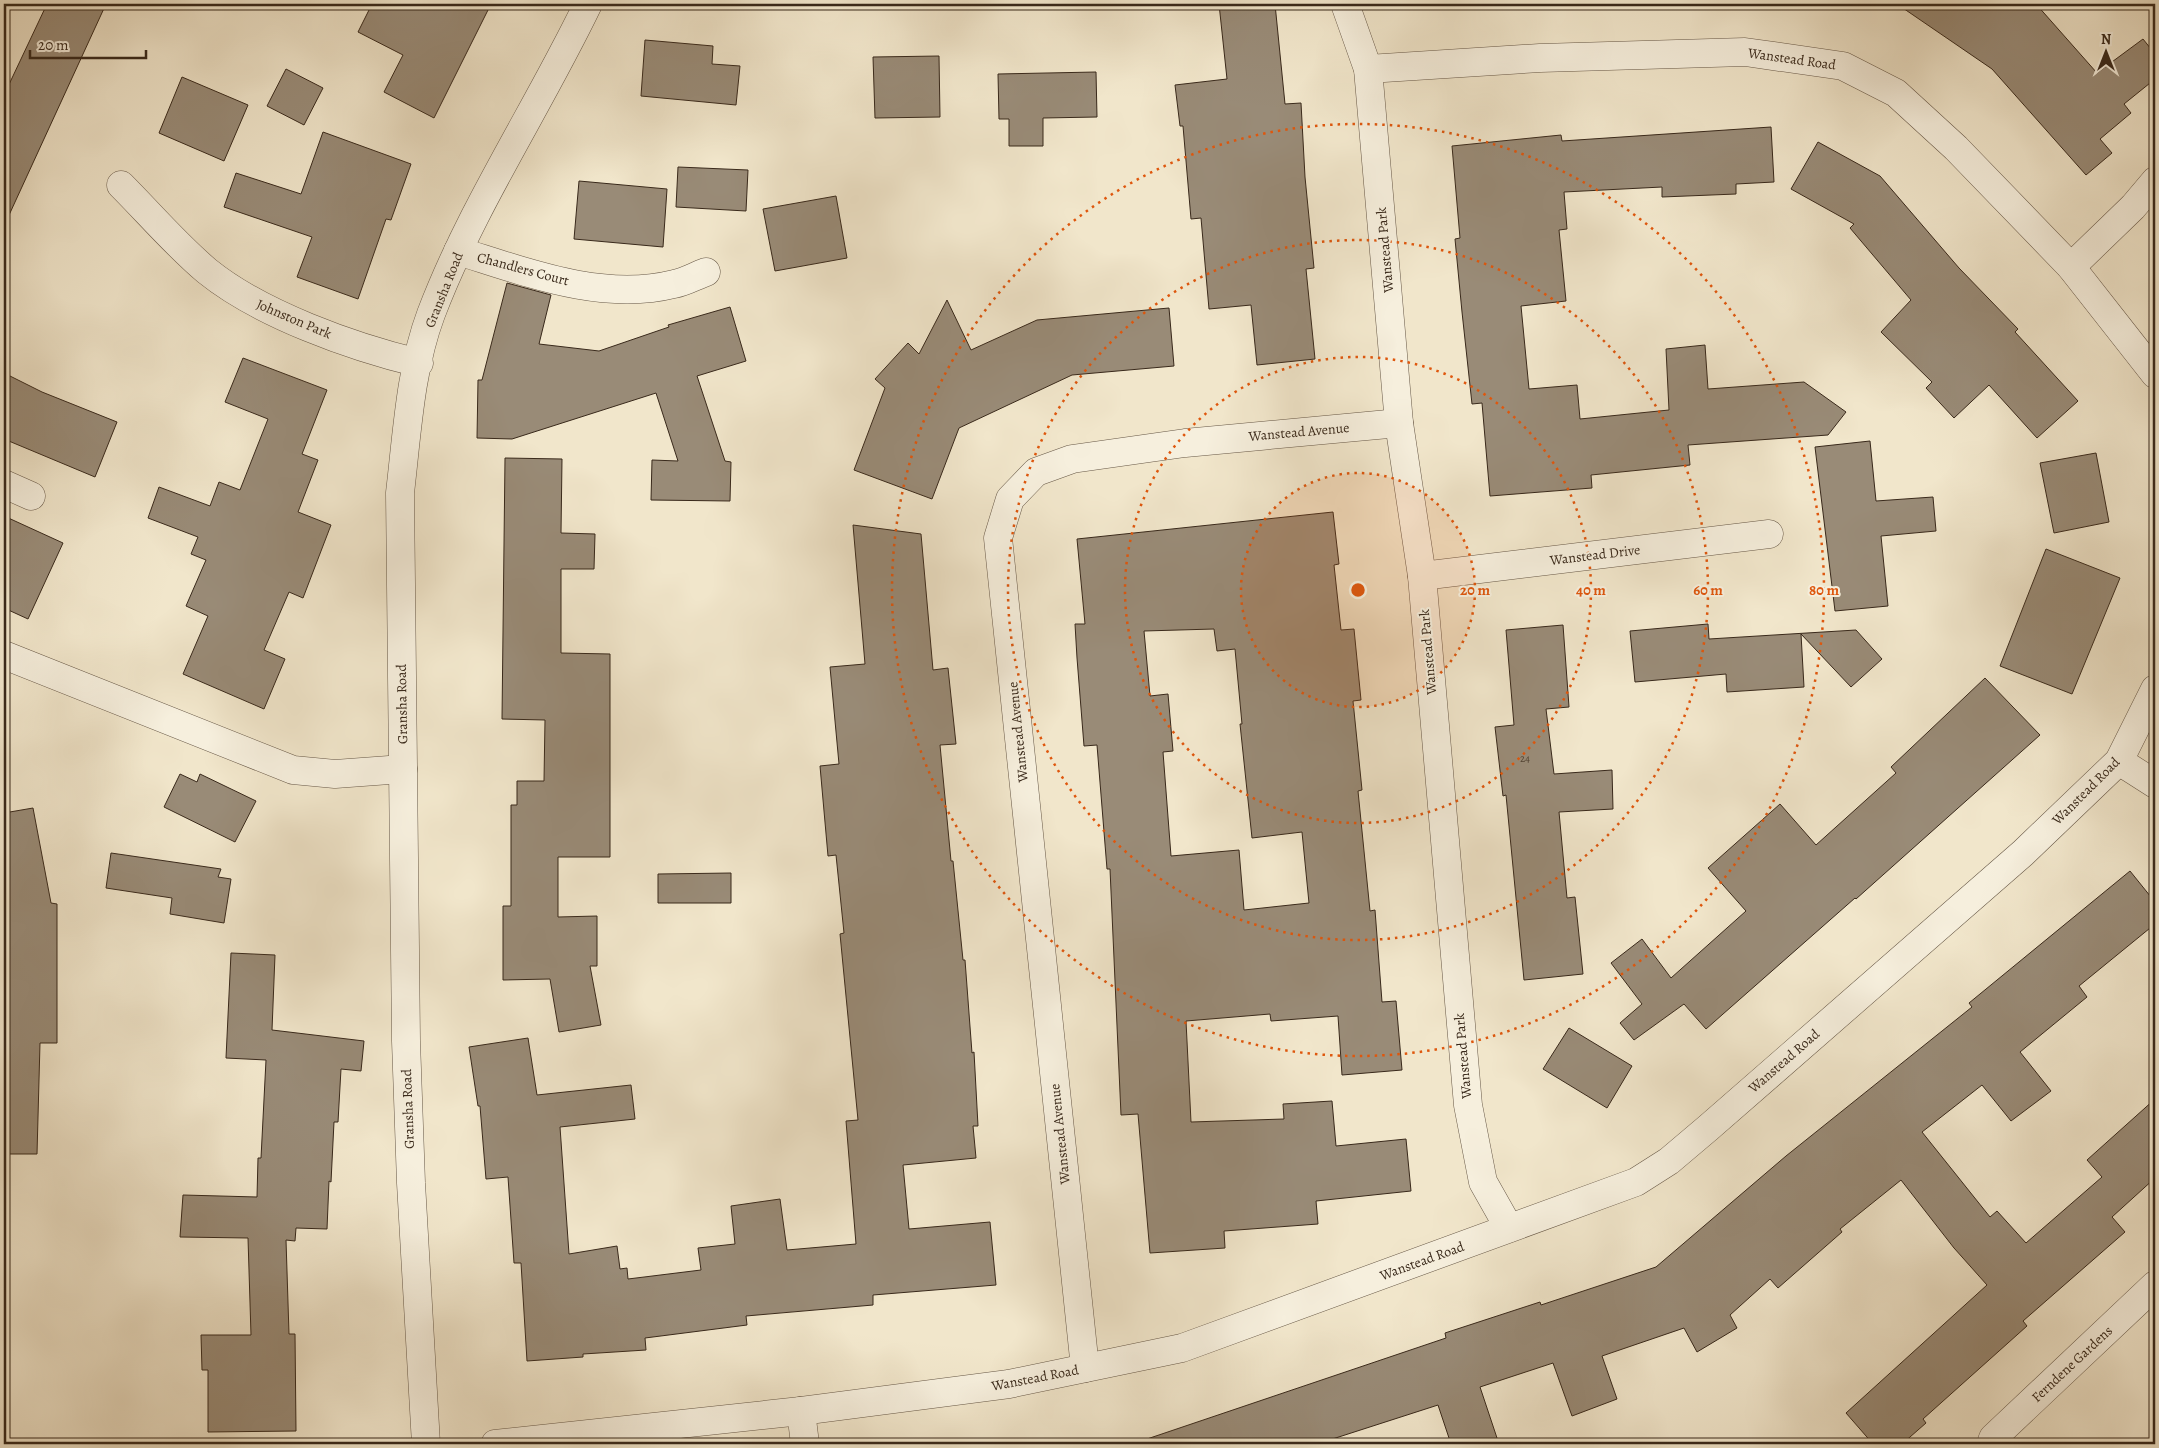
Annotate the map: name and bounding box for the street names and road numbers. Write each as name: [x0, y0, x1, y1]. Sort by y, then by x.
street label: Wanstead Road: [1746, 43, 1838, 75]
street label: Wanstead Park: [1372, 206, 1398, 295]
street label: Chandlers Court: [475, 248, 571, 290]
street label: Gransha Road: [420, 249, 468, 331]
street label: Johnston Park: [253, 295, 335, 343]
street label: Wanstead Avenue: [1247, 418, 1350, 446]
street label: Wanstead Drive: [1548, 540, 1641, 570]
street label: Wanstead Park: [1415, 608, 1441, 697]
street label: Gransha Road: [392, 663, 412, 744]
street label: Wanstead Avenue: [1003, 681, 1033, 784]
street label: Wanstead Road: [2047, 753, 2124, 830]
street label: Wanstead Park: [1450, 1012, 1476, 1101]
street label: Wanstead Road: [1744, 1024, 1824, 1098]
street label: Gransha Road: [397, 1068, 419, 1149]
street label: Wanstead Avenue: [1045, 1083, 1075, 1186]
street label: Wanstead Road: [1376, 1237, 1467, 1285]
street label: Ferndene Gardens: [2027, 1321, 2117, 1407]
street label: Wanstead Road: [989, 1360, 1081, 1396]

